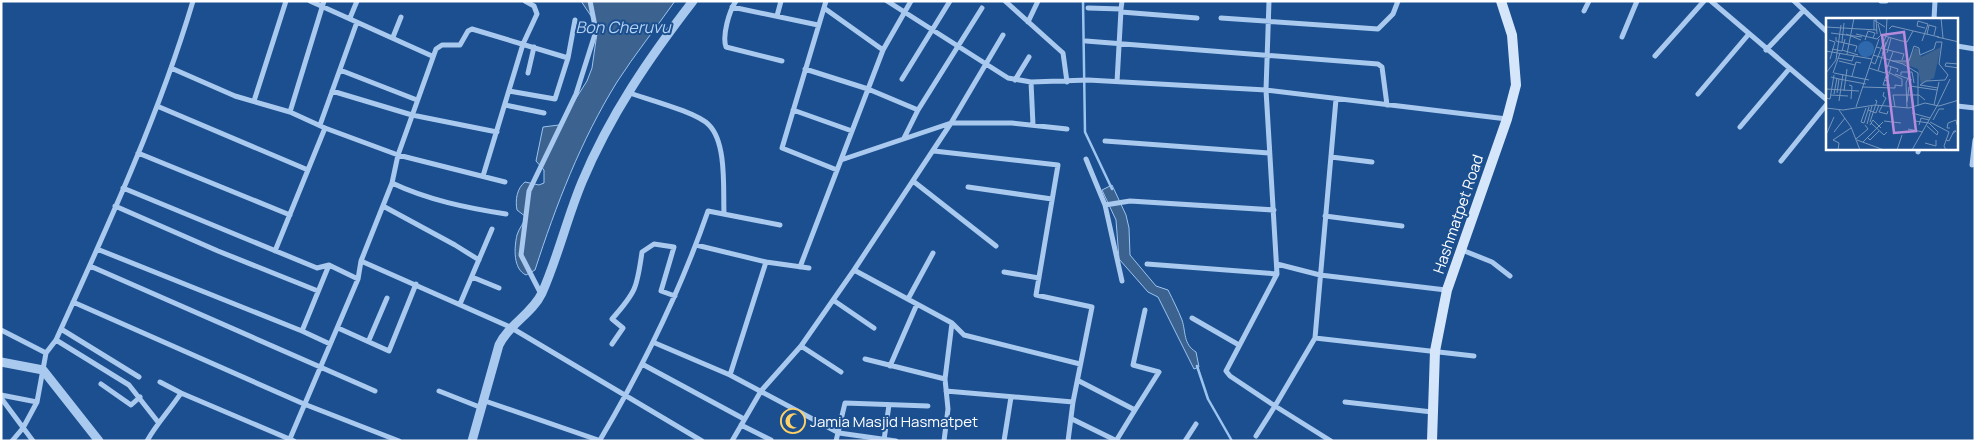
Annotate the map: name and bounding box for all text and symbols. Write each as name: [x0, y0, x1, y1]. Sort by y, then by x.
water label: Bon Cheruvu: [575, 16, 672, 38]
inset map: [1826, 18, 1958, 150]
street label: Hashmatpet Road: [1428, 152, 1488, 276]
mosque icon: Jamia Masjid Hasmatpet: [780, 408, 806, 434]
place label: Jamia Masjid Hasmatpet: [810, 411, 978, 432]

